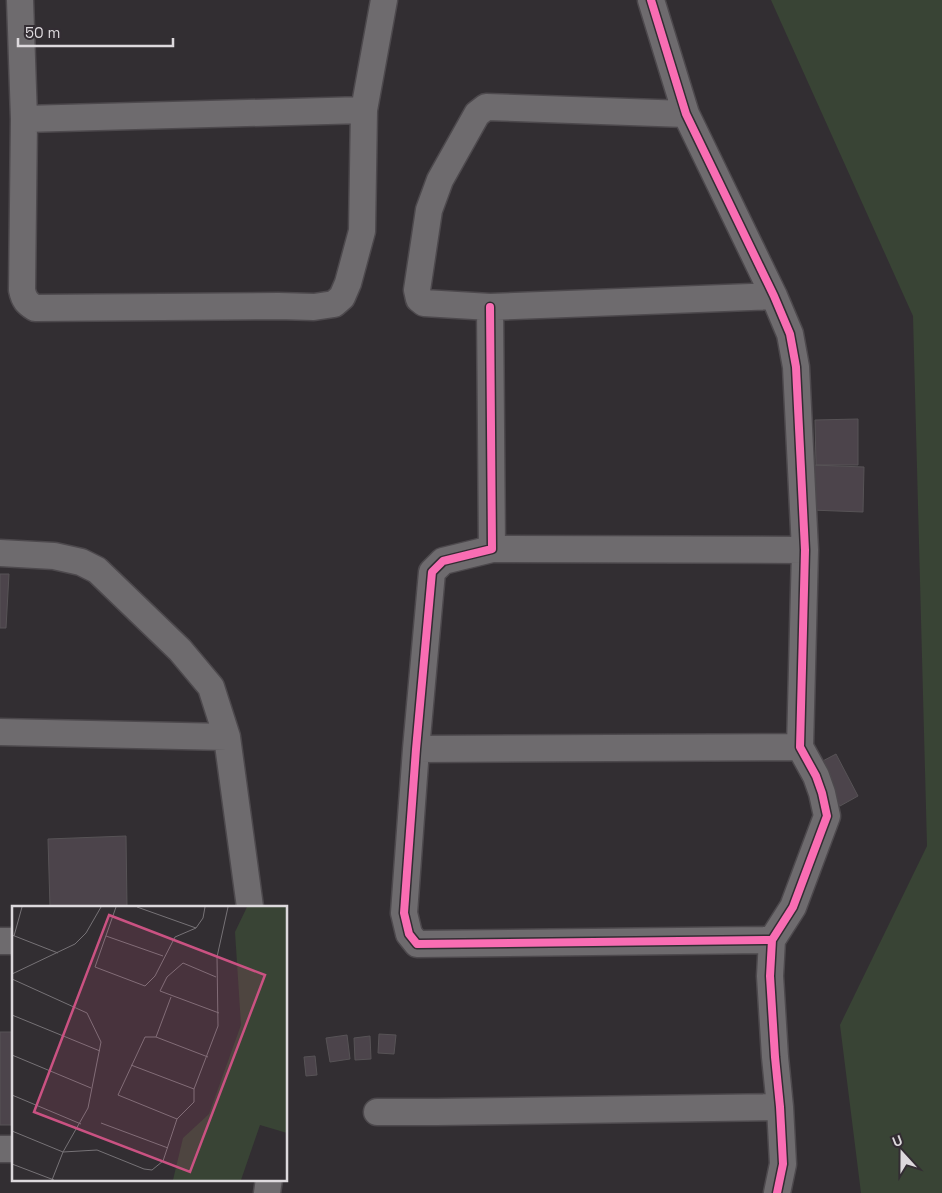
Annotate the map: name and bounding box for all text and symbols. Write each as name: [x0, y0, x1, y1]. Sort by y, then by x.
scale bar: [18, 15, 172, 47]
text: 50 m: [25, 23, 60, 42]
inset map: [12, 906, 288, 1180]
north arrow: [877, 1128, 927, 1178]
text: U: [890, 1131, 905, 1151]

